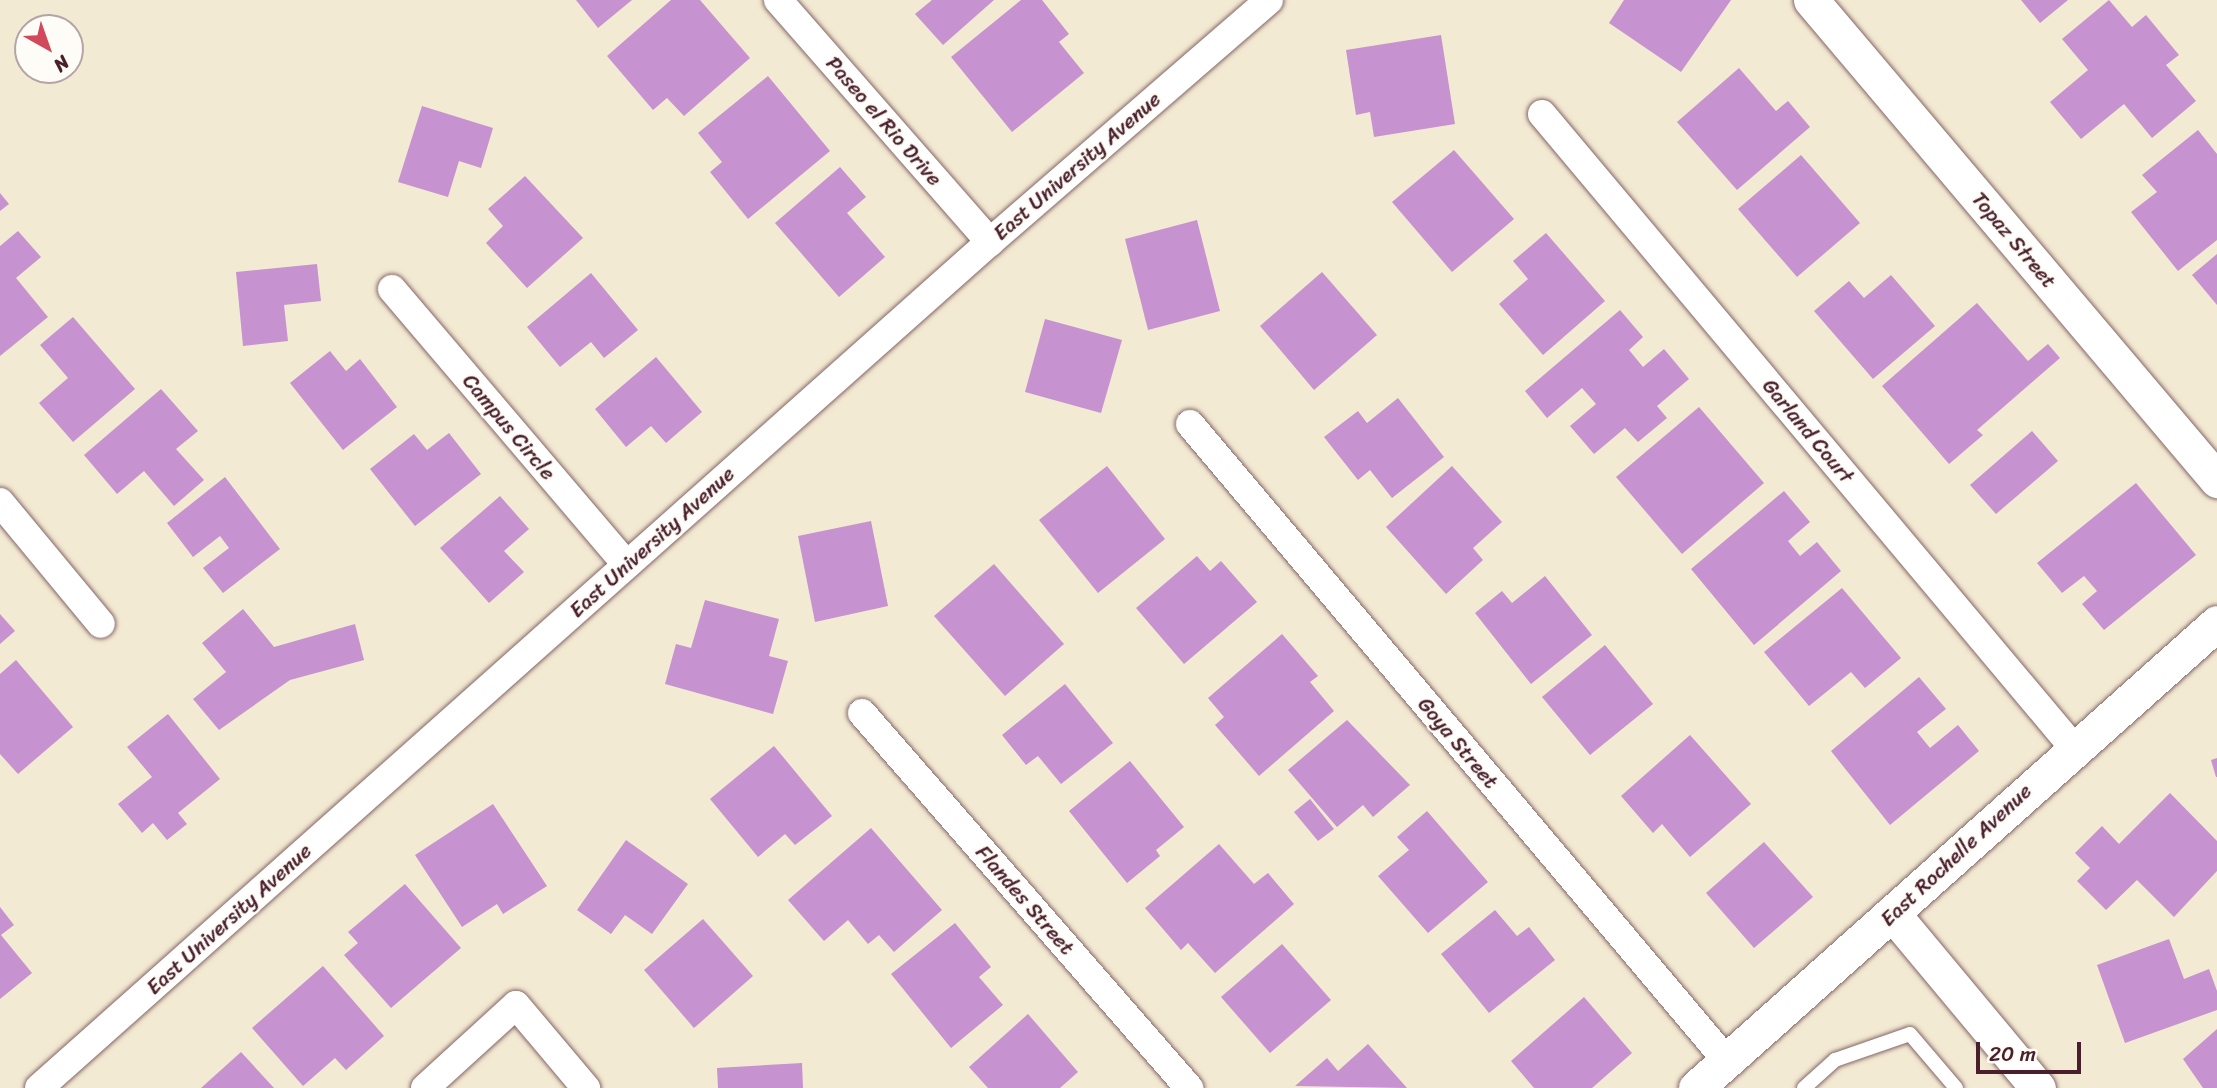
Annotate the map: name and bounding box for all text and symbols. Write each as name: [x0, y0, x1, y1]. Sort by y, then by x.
north arrow: [14, 14, 84, 84]
text: N: [46, 47, 77, 81]
street label: Paseo el Rio Drive: [821, 51, 947, 191]
street label: East University Avenue: [988, 86, 1166, 246]
street label: Topaz Street: [1966, 186, 2062, 294]
street label: Campus Circle: [457, 369, 561, 485]
street label: Garland Court: [1757, 373, 1859, 489]
street label: East University Avenue: [564, 461, 740, 623]
street label: Goya Street: [1412, 692, 1504, 794]
street label: East Rochelle Avenue: [1875, 779, 2037, 931]
street label: East University Avenue: [141, 838, 317, 1000]
street label: Flandes Street: [970, 840, 1080, 960]
scale bar: [1979, 1028, 2084, 1072]
text: 20 m: [1989, 1035, 2036, 1073]

